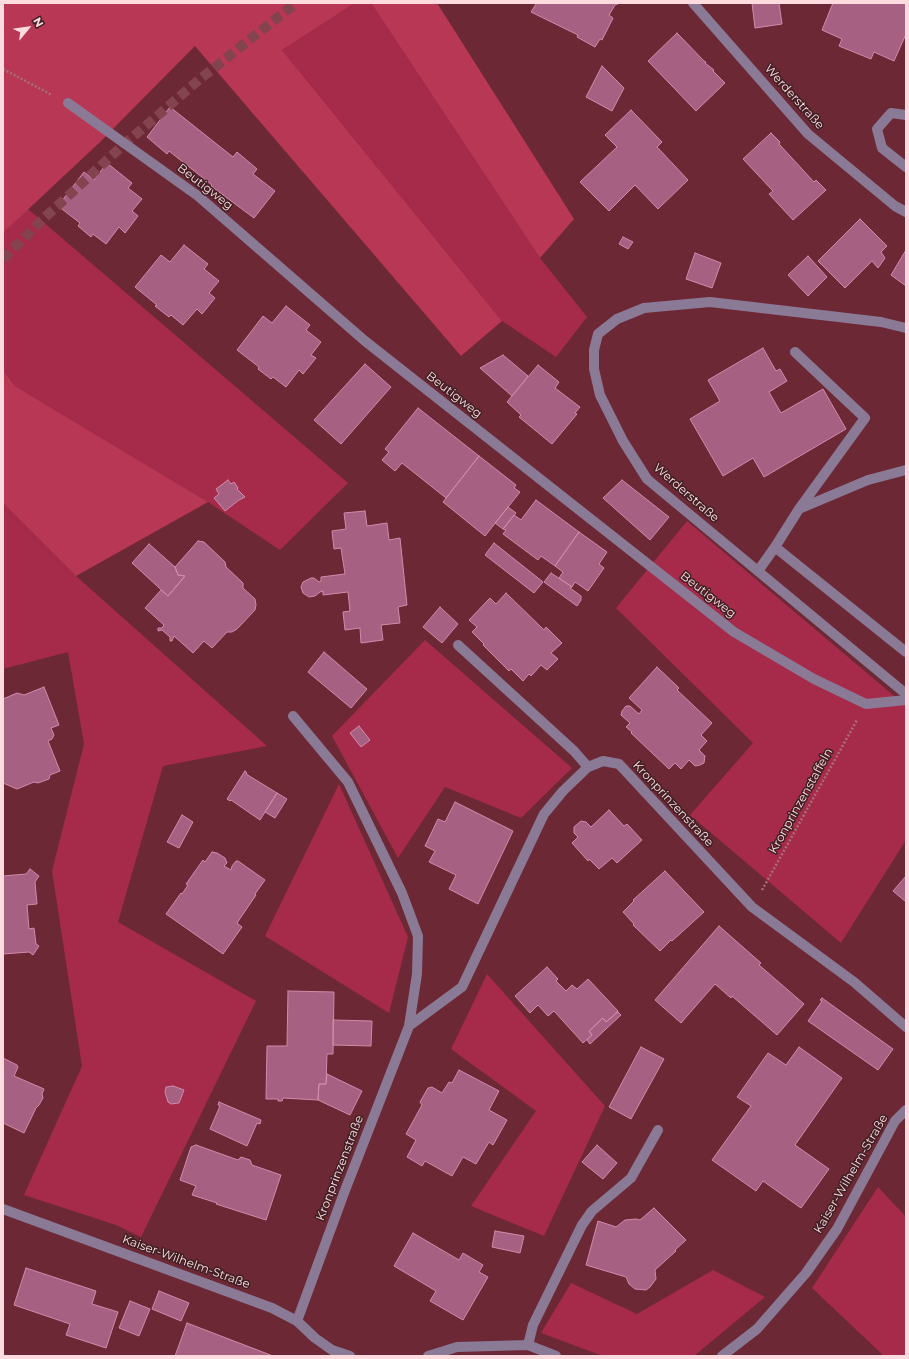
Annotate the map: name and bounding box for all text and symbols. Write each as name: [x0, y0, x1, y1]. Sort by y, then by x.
north arrow: [8, 8, 48, 48]
text: N: [30, 15, 47, 29]
street label: Werderstraße: [761, 62, 827, 132]
street label: Beutigweg: [174, 161, 236, 213]
street label: Beutigweg: [423, 369, 485, 421]
street label: Werderstraße: [650, 461, 722, 525]
street label: Beutigweg: [677, 569, 739, 621]
street label: Kronprinzenstaffeln: [766, 746, 836, 856]
street label: Kronprinzenstraße: [630, 758, 716, 850]
street label: Kaiser-Wilhelm-Straße: [811, 1112, 891, 1236]
street label: Kronprinzenstraße: [313, 1113, 367, 1223]
street label: Kaiser-Wilhelm-Straße: [120, 1232, 252, 1292]

